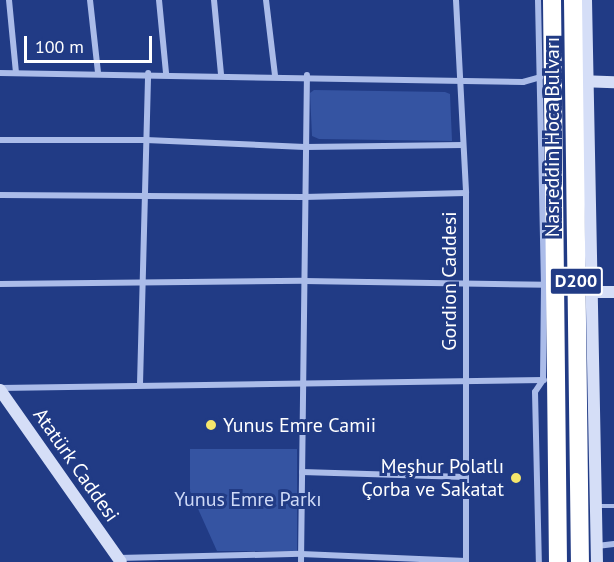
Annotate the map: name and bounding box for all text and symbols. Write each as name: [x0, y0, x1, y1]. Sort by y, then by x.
scale bar: [27, 24, 154, 62]
text: 100 m: [35, 35, 84, 58]
street label: Nasreddin Hoca Bulvarı: [540, 37, 564, 237]
street label: Gordion Caddesi: [437, 211, 461, 351]
road number: D200: [548, 266, 604, 296]
street label: Atatürk Caddesi: [28, 403, 124, 527]
place label: Yunus Emre Camii: [223, 413, 376, 437]
marker: Yunus Emre Camii: [204, 418, 218, 432]
place label: Meşhur Polatlı Çorba ve Sakatat: [361, 454, 504, 501]
marker: Meşhur Polatlı Çorba ve Sakatat: [509, 471, 523, 485]
park label: Yunus Emre Parkı: [174, 487, 322, 511]

